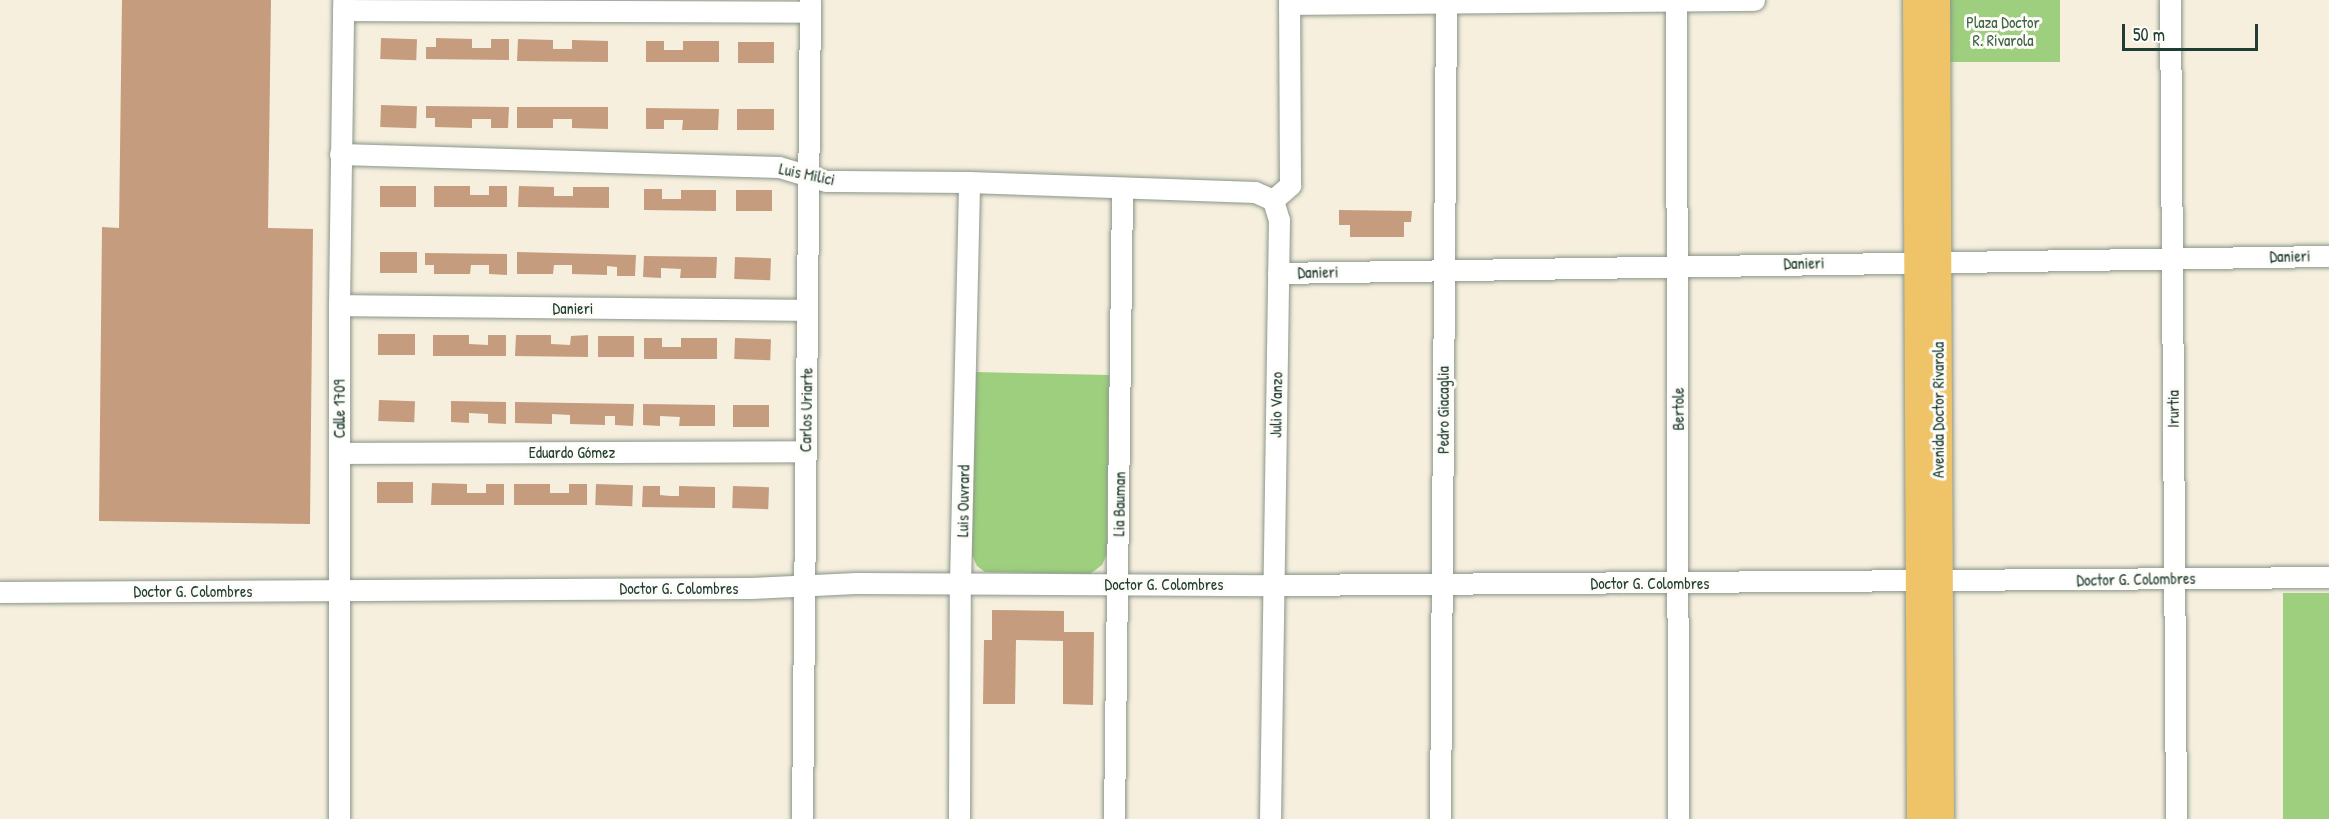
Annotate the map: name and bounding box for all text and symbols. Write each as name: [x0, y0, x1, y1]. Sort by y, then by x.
park label: Plaza Doctor R. Rivarola: [1966, 12, 2040, 50]
scale bar: [2125, 12, 2262, 50]
text: 50 m: [2133, 22, 2165, 47]
street label: Luis Milici: [777, 159, 837, 189]
street label: Danieri: [2269, 246, 2311, 266]
street label: Danieri: [1783, 253, 1825, 273]
street label: Danieri: [1297, 262, 1339, 282]
street label: Danieri: [553, 298, 593, 318]
street label: Avenida Doctor Rivarola: [1928, 342, 1948, 478]
street label: Pedro Giacaglia: [1433, 366, 1453, 454]
street label: Carlos Uriarte: [796, 368, 816, 452]
street label: Julio Vanzo: [1266, 372, 1286, 438]
street label: Calle 1709: [329, 380, 349, 438]
street label: Bertole: [1668, 387, 1688, 431]
street label: Irurtia: [2163, 390, 2183, 428]
street label: Eduardo Gómez: [529, 442, 615, 462]
street label: Luis Ouvrard: [953, 465, 973, 537]
street label: Lia Bauman: [1109, 472, 1129, 536]
street label: Doctor G. Colombres: [2076, 568, 2196, 590]
street label: Doctor G. Colombres: [1591, 573, 1709, 593]
street label: Doctor G. Colombres: [1105, 574, 1223, 594]
street label: Doctor G. Colombres: [620, 578, 738, 598]
street label: Doctor G. Colombres: [134, 581, 252, 601]

